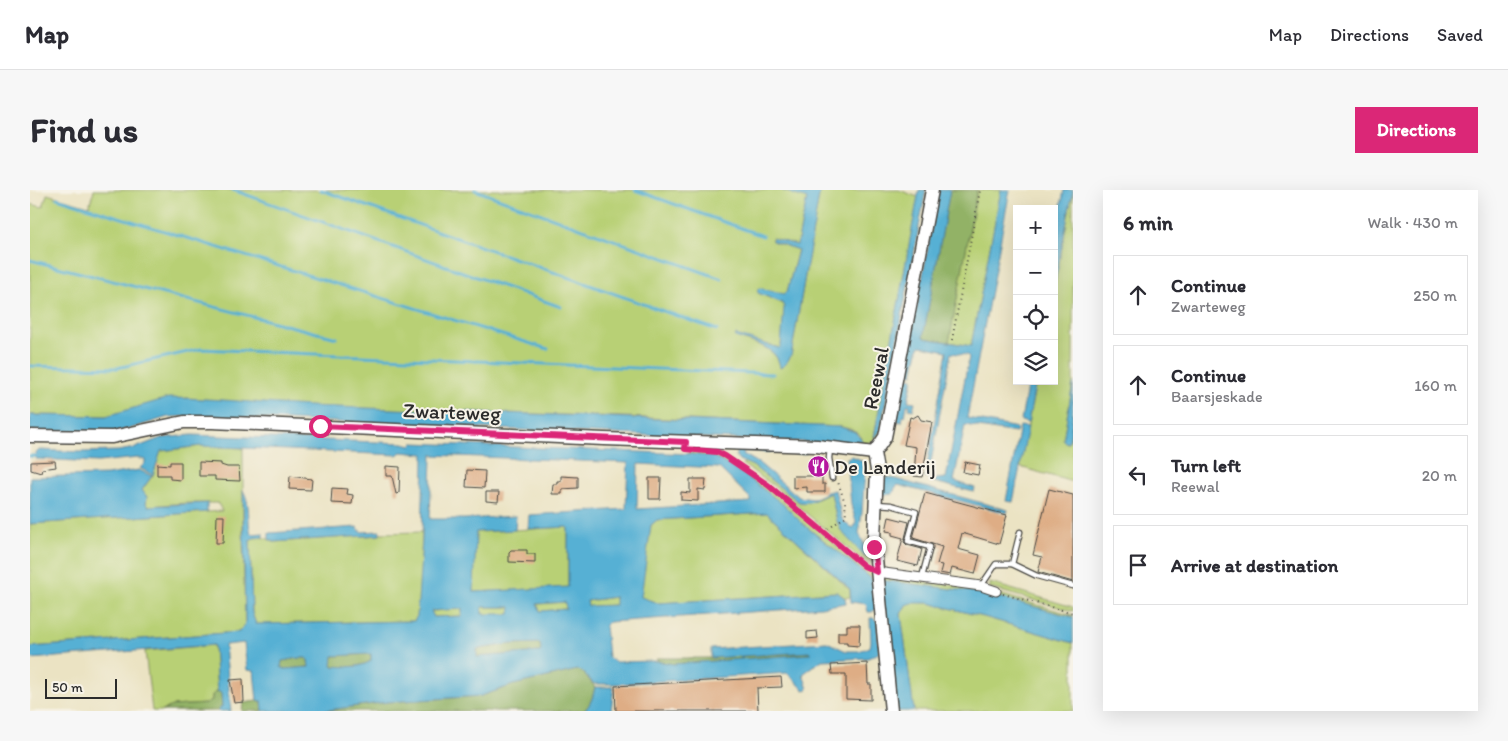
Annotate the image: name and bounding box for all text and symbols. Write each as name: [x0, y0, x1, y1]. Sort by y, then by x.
text: Map: [25, 20, 69, 49]
text: Map: [1269, 24, 1302, 46]
text: Directions: [1330, 24, 1409, 46]
text: Saved: [1437, 24, 1483, 46]
button: Directions: [1355, 107, 1478, 153]
text: Find us: [30, 109, 138, 151]
map controls: [1013, 205, 1058, 385]
button: +: [1013, 205, 1058, 250]
text: 6 min: [1123, 210, 1173, 235]
text: Walk · 430 m: [1368, 213, 1458, 232]
button: −: [1013, 250, 1058, 295]
text: Continue: [1171, 274, 1246, 297]
icon: ahead: [1124, 281, 1152, 309]
text: 250 m: [1413, 286, 1457, 305]
button: locate: [1013, 295, 1058, 340]
text: Zwarteweg: [1171, 297, 1246, 316]
button: layers: [1013, 340, 1058, 385]
street label: Reewal: [857, 344, 894, 412]
text: Continue: [1171, 364, 1246, 387]
icon: ahead: [1124, 371, 1152, 399]
text: 160 m: [1414, 376, 1457, 395]
text: Baarsjeskade: [1171, 387, 1263, 406]
street label: Zwarteweg: [403, 397, 502, 426]
route start: [309, 415, 332, 438]
place label: De Landerij: [834, 454, 936, 479]
text: Turn left: [1171, 454, 1241, 477]
restaurant icon: De Landerij: [806, 455, 830, 479]
icon: left: [1124, 461, 1152, 489]
text: 20 m: [1422, 466, 1457, 485]
text: Reewal: [1171, 477, 1220, 496]
route end: [863, 536, 886, 559]
icon: arrive: [1124, 551, 1152, 579]
text: Arrive at destination: [1171, 554, 1338, 577]
scale bar: [45, 676, 118, 699]
text: 50 m: [52, 679, 83, 696]

